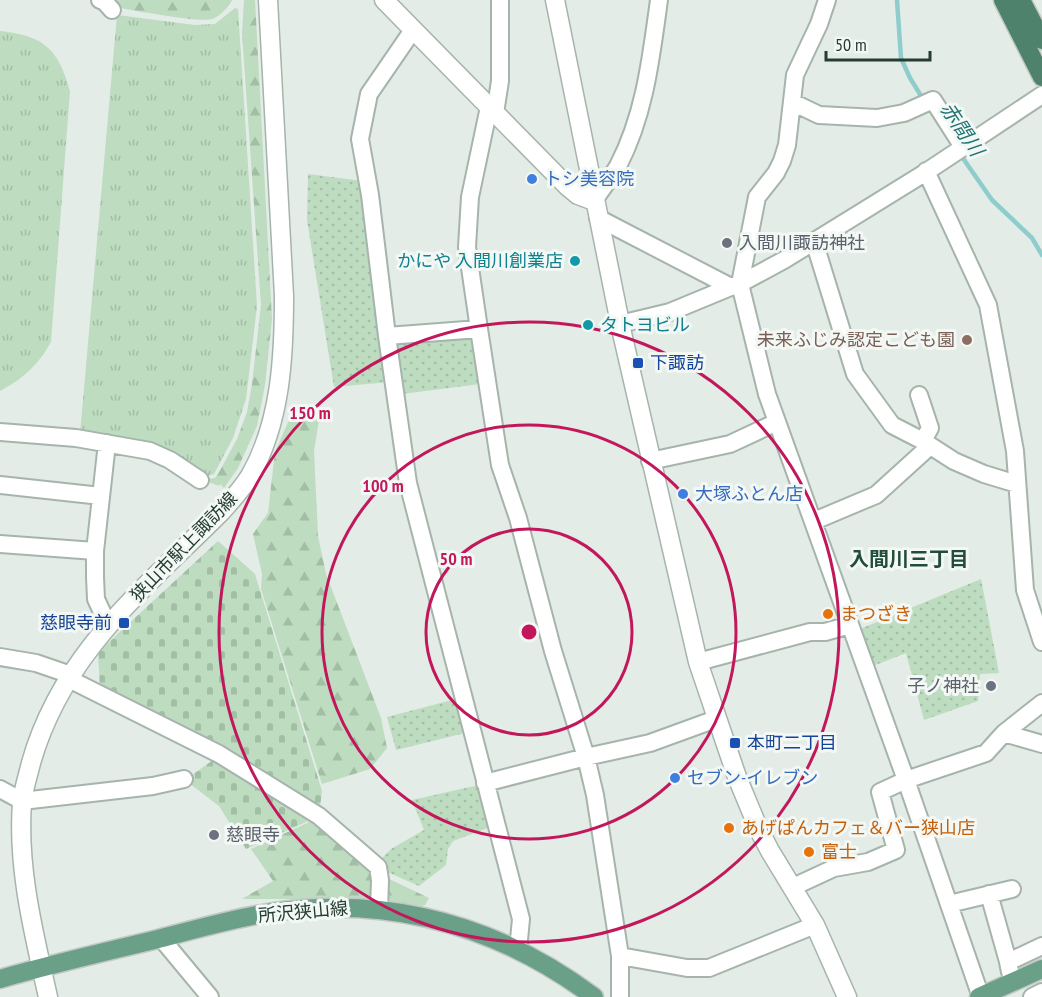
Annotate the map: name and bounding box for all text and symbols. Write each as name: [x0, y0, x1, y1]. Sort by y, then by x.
scale bar: [826, 24, 930, 62]
text: 50 m: [835, 33, 867, 56]
water label: 赤間川: [934, 97, 991, 163]
place label: トシ美容院: [544, 167, 634, 190]
marker: トシ美容院: [525, 172, 539, 186]
place label: 入間川諏訪神社: [739, 231, 865, 254]
marker: 入間川諏訪神社: [720, 236, 734, 250]
place label: かにや 入間川創業店: [397, 249, 563, 272]
marker: かにや 入間川創業店: [568, 254, 582, 268]
place label: タトヨビル: [600, 313, 690, 336]
marker: タトヨビル: [581, 318, 595, 332]
place label: 未来ふじみ認定こども園: [757, 328, 955, 351]
marker: 未来ふじみ認定こども園: [960, 333, 974, 347]
place label: 下諏訪: [650, 351, 704, 374]
marker: 下諏訪: [631, 356, 645, 370]
text: 150 m: [289, 401, 331, 424]
text: 100 m: [362, 474, 404, 497]
place label: 大塚ふとん店: [695, 482, 803, 505]
street label: 狭山市駅上諏訪線: [125, 487, 242, 606]
marker: 大塚ふとん店: [676, 487, 690, 501]
district label: 入間川三丁目: [849, 546, 969, 572]
text: 50 m: [440, 547, 472, 570]
place label: まつざき: [840, 602, 912, 625]
marker: まつざき: [821, 607, 835, 621]
place label: 慈眼寺前: [40, 611, 112, 634]
marker: 慈眼寺前: [117, 616, 131, 630]
centre of rings: [519, 622, 539, 642]
place label: 子ノ神社: [907, 674, 979, 697]
marker: 子ノ神社: [984, 679, 998, 693]
place label: 本町二丁目: [747, 731, 837, 754]
marker: 本町二丁目: [728, 736, 742, 750]
place label: セブン-イレブン: [687, 766, 818, 789]
marker: セブン-イレブン: [668, 771, 682, 785]
place label: あげぱんカフェ＆バー狭山店: [741, 816, 975, 839]
marker: あげぱんカフェ＆バー狭山店: [722, 821, 736, 835]
place label: 慈眼寺: [226, 823, 280, 846]
marker: 慈眼寺: [207, 828, 221, 842]
place label: 富士: [821, 840, 857, 863]
marker: 富士: [802, 845, 816, 859]
street label: 所沢狭山線: [257, 896, 349, 927]

